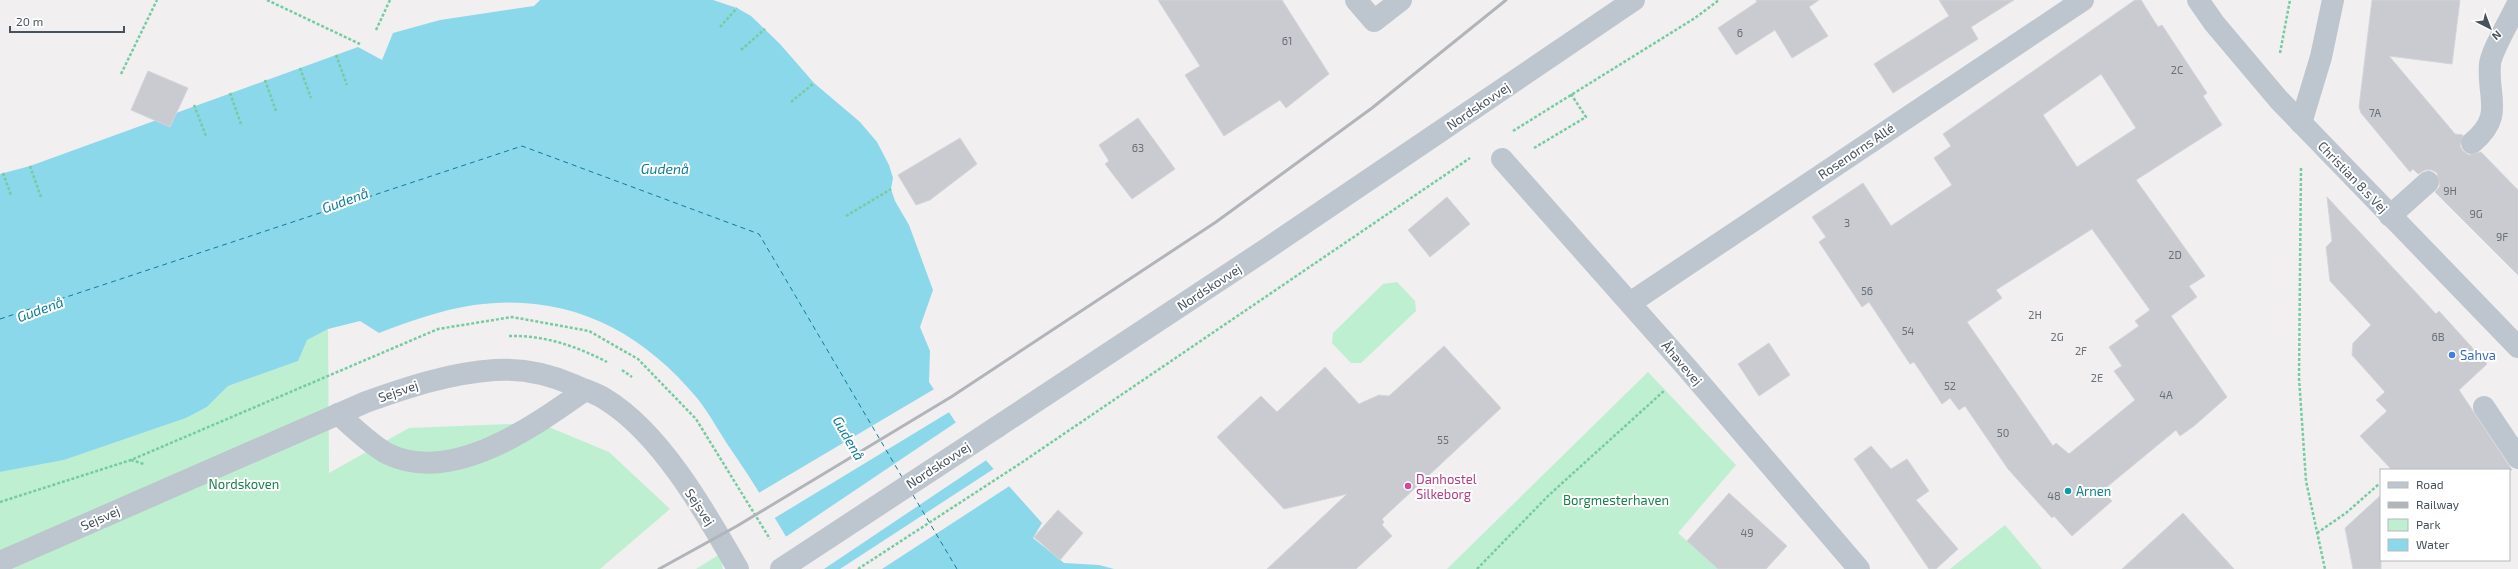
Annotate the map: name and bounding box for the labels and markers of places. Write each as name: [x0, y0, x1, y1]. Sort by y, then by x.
place label: Sahva: [2460, 347, 2496, 363]
marker: Sahva: [2447, 350, 2457, 360]
place label: Danhostel Silkeborg: [1416, 471, 1477, 502]
marker: Danhostel Silkeborg: [1403, 481, 1413, 491]
place label: Arnen: [2076, 483, 2111, 499]
marker: Arnen: [2063, 486, 2073, 496]

